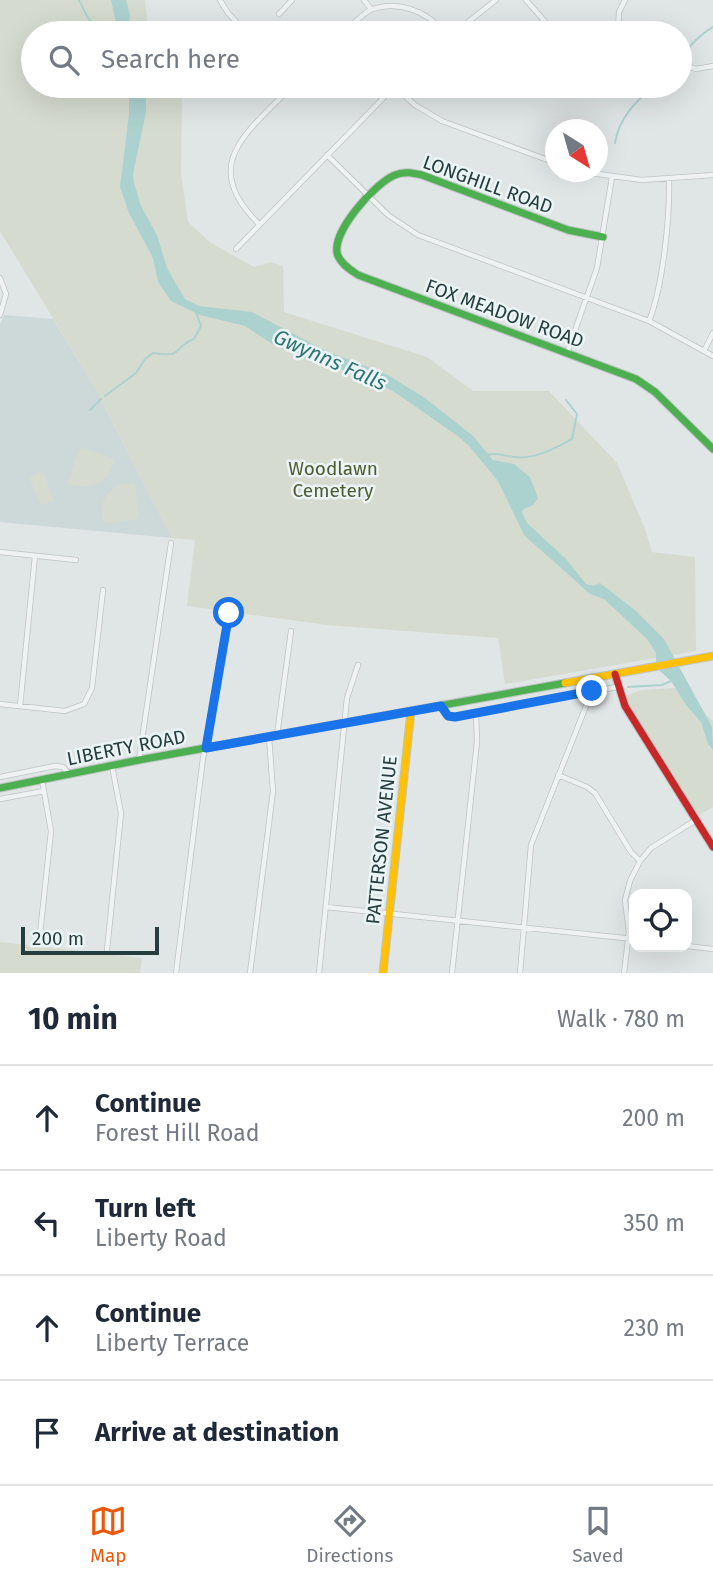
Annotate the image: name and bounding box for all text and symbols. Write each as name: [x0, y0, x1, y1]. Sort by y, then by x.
search box: [21, 21, 692, 98]
icon: search: [45, 41, 83, 79]
text: Search here: [101, 44, 240, 75]
north arrow: [545, 119, 608, 182]
street label: LONGHILL ROAD: [420, 150, 556, 219]
street label: FOX MEADOW ROAD: [423, 274, 587, 353]
water label: Gwynns Falls: [269, 324, 391, 397]
park label: Woodlawn Cemetery: [288, 457, 378, 502]
route start: [213, 597, 244, 628]
route end: [576, 675, 607, 706]
street label: LIBERTY ROAD: [65, 725, 187, 770]
street label: PATTERSON AVENUE: [361, 755, 402, 926]
map controls: [629, 889, 692, 952]
button: locate: [629, 889, 692, 952]
scale bar: [21, 924, 159, 956]
text: 200 m: [32, 927, 84, 950]
text: 10 min: [28, 1001, 118, 1037]
text: Walk · 780 m: [557, 1005, 685, 1033]
text: Continue: [95, 1088, 201, 1119]
icon: ahead: [28, 1099, 66, 1137]
text: 200 m: [622, 1104, 685, 1132]
text: Forest Hill Road: [95, 1119, 260, 1147]
text: Turn left: [95, 1193, 196, 1224]
icon: left: [28, 1204, 66, 1242]
text: 350 m: [623, 1209, 685, 1237]
text: Liberty Road: [95, 1224, 227, 1252]
text: Continue: [95, 1298, 201, 1329]
icon: ahead: [28, 1309, 66, 1347]
text: 230 m: [624, 1314, 685, 1342]
text: Liberty Terrace: [95, 1329, 249, 1357]
icon: arrive: [28, 1414, 66, 1452]
text: Arrive at destination: [95, 1417, 339, 1448]
tab: Map: [89, 1502, 127, 1567]
tab: Directions: [306, 1502, 393, 1567]
tab: Saved: [572, 1502, 624, 1567]

